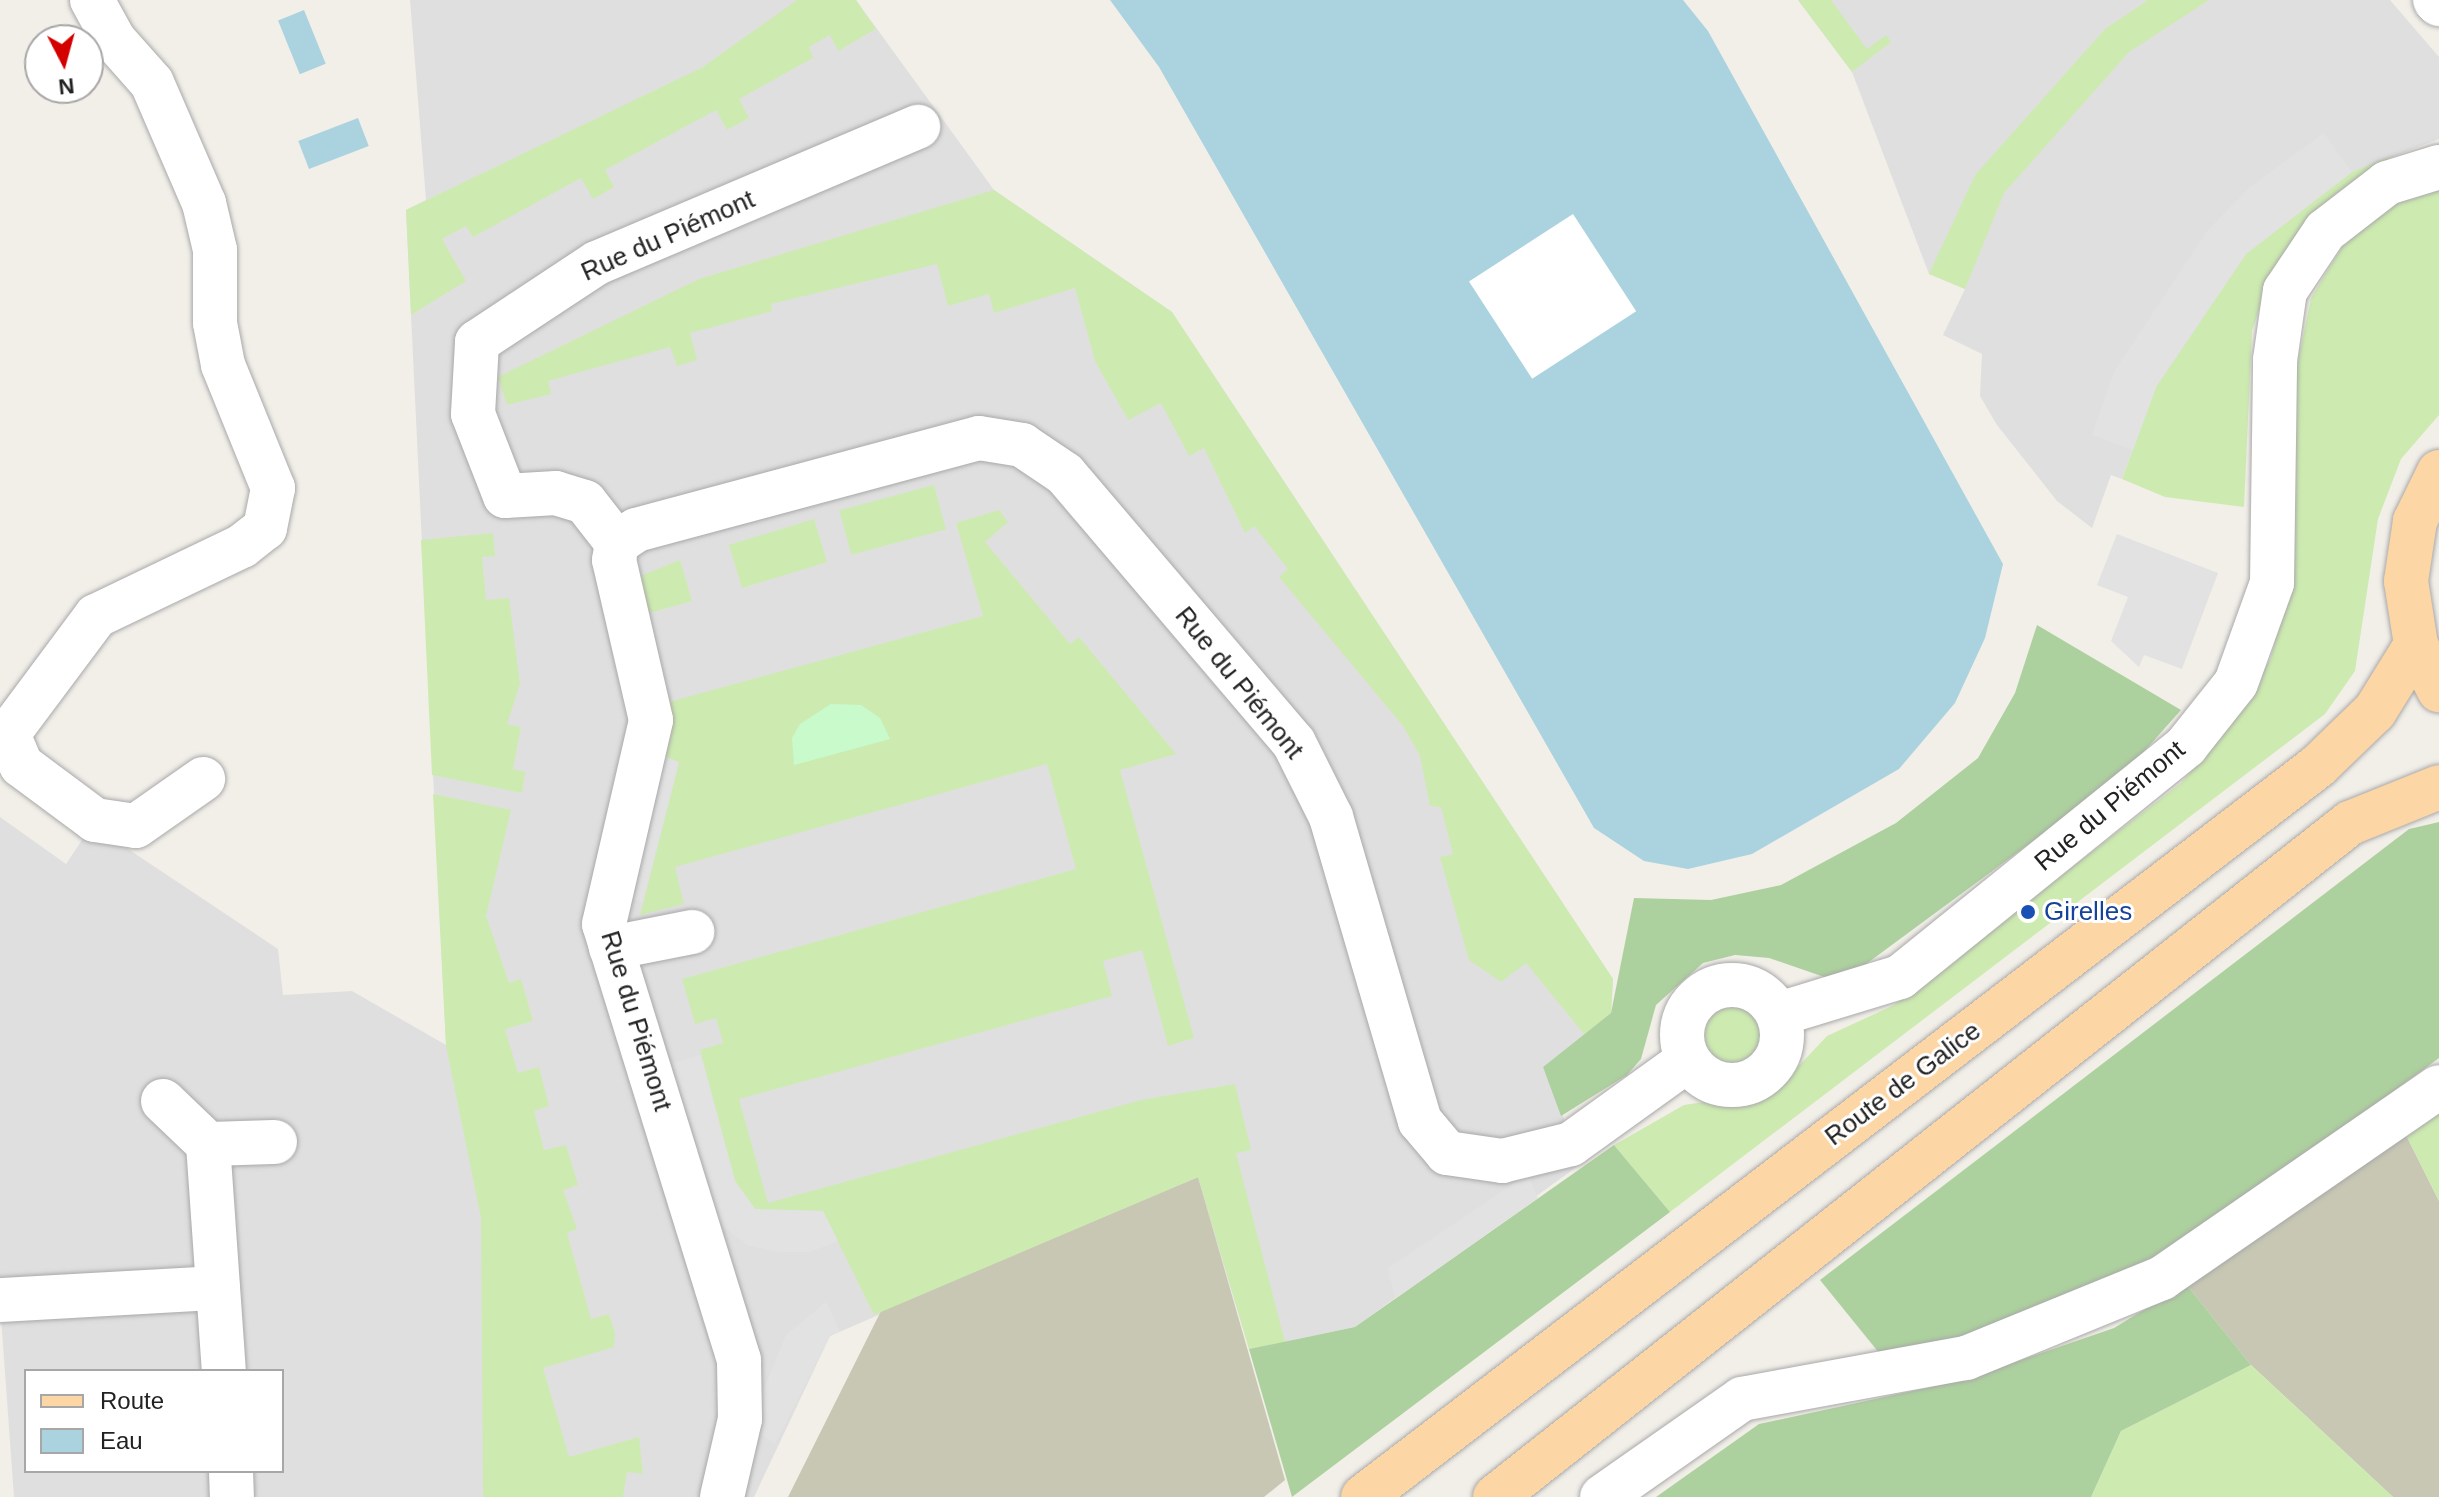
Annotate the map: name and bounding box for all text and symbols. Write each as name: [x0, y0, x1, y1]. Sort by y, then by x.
north arrow: [24, 24, 104, 104]
text: N: [57, 73, 76, 100]
street label: Rue du Piémont: [576, 184, 760, 288]
street label: Rue du Piémont: [1168, 601, 1310, 765]
street label: Rue du Piémont: [2029, 734, 2191, 878]
place label: Girelles: [2044, 896, 2132, 928]
marker: Girelles: [2019, 903, 2037, 921]
street label: Rue du Piémont: [594, 927, 678, 1115]
street label: Route de Galice: [1819, 1015, 1987, 1153]
legend: [24, 1369, 284, 1473]
text: Route: [100, 1387, 164, 1414]
text: Eau: [100, 1427, 143, 1454]

